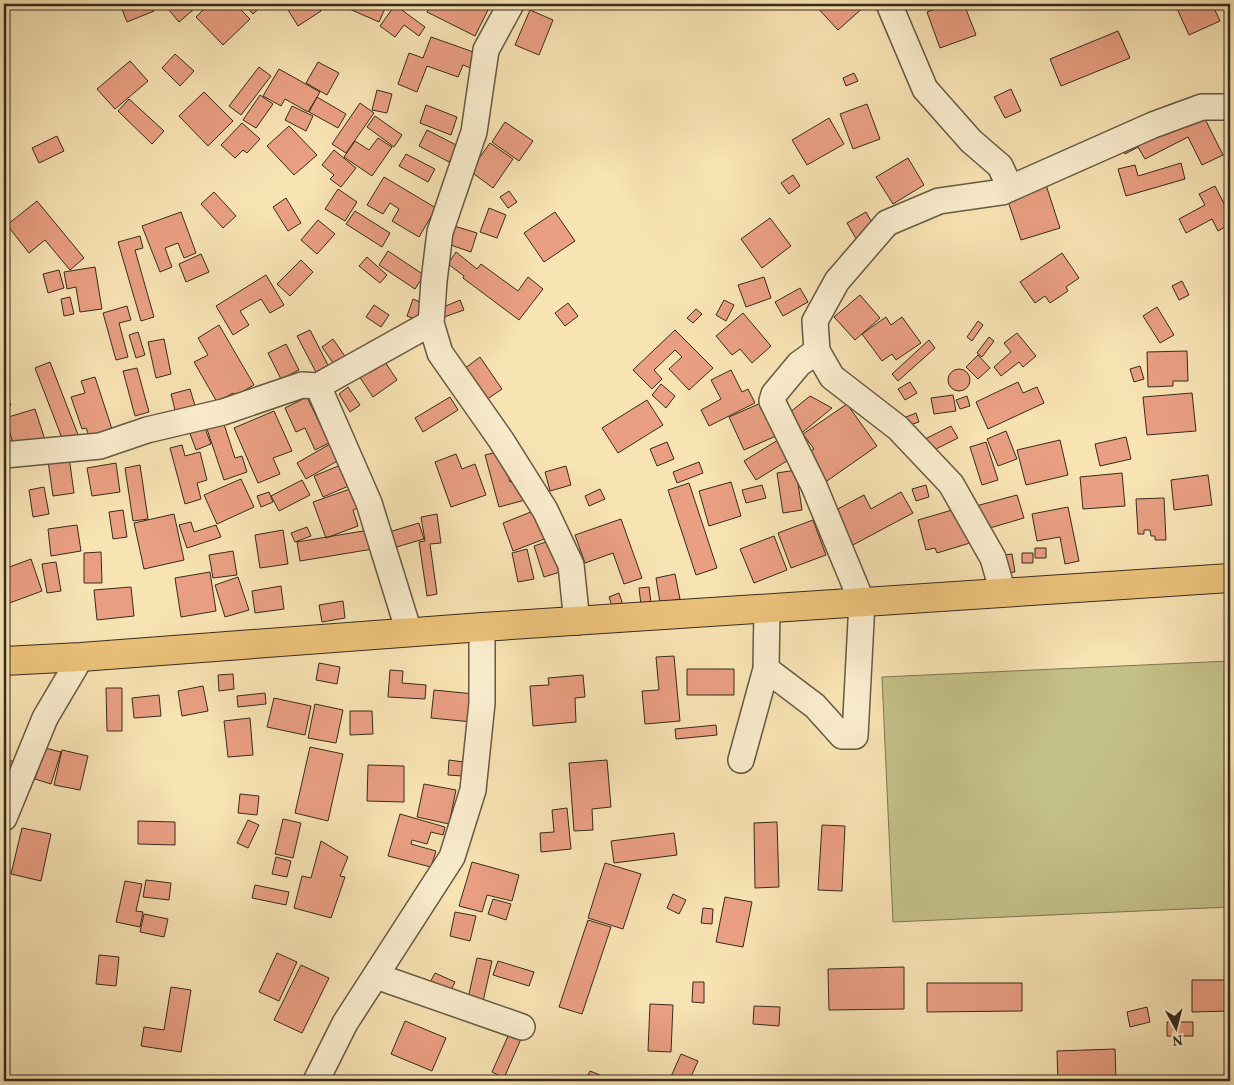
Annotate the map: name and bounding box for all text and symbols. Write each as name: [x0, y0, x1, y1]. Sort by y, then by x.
north arrow: [1152, 1002, 1202, 1052]
text: N: [1171, 1029, 1184, 1049]

